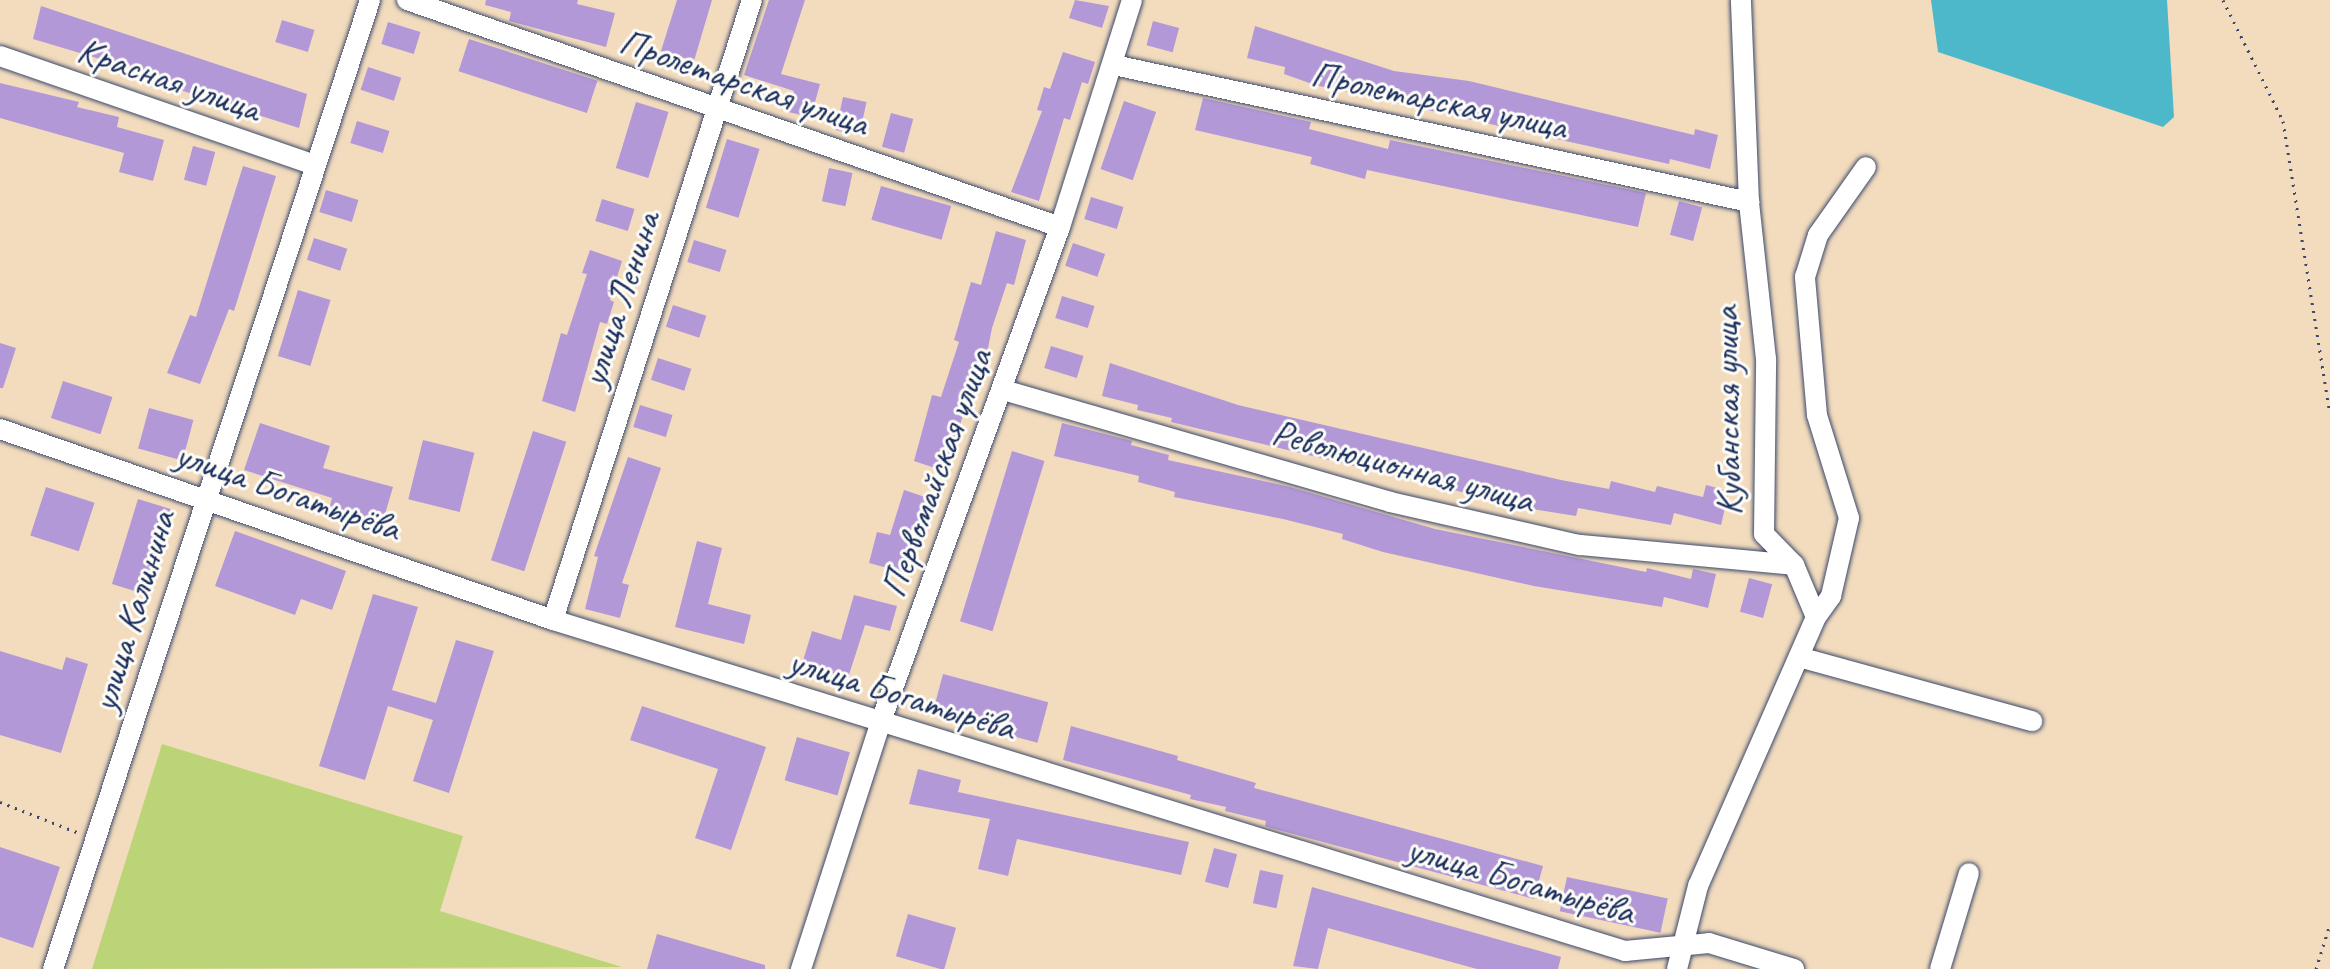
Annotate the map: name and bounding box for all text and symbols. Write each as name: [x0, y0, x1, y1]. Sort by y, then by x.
street label: Пролетарская улица: [612, 18, 876, 146]
street label: Красная улица: [72, 27, 266, 131]
street label: Пролетарская улица: [1306, 50, 1572, 150]
street label: улица Ленина: [570, 206, 670, 392]
street label: Кубанская улица: [1702, 304, 1752, 518]
street label: Первомайская улица: [870, 342, 1002, 604]
street label: Революционная улица: [1266, 409, 1540, 523]
street label: улица Богатырёва: [168, 431, 408, 551]
street label: улица Калинина: [81, 505, 185, 717]
street label: улица Богатырёва: [781, 637, 1023, 751]
street label: улица Богатырёва: [1400, 825, 1642, 935]

